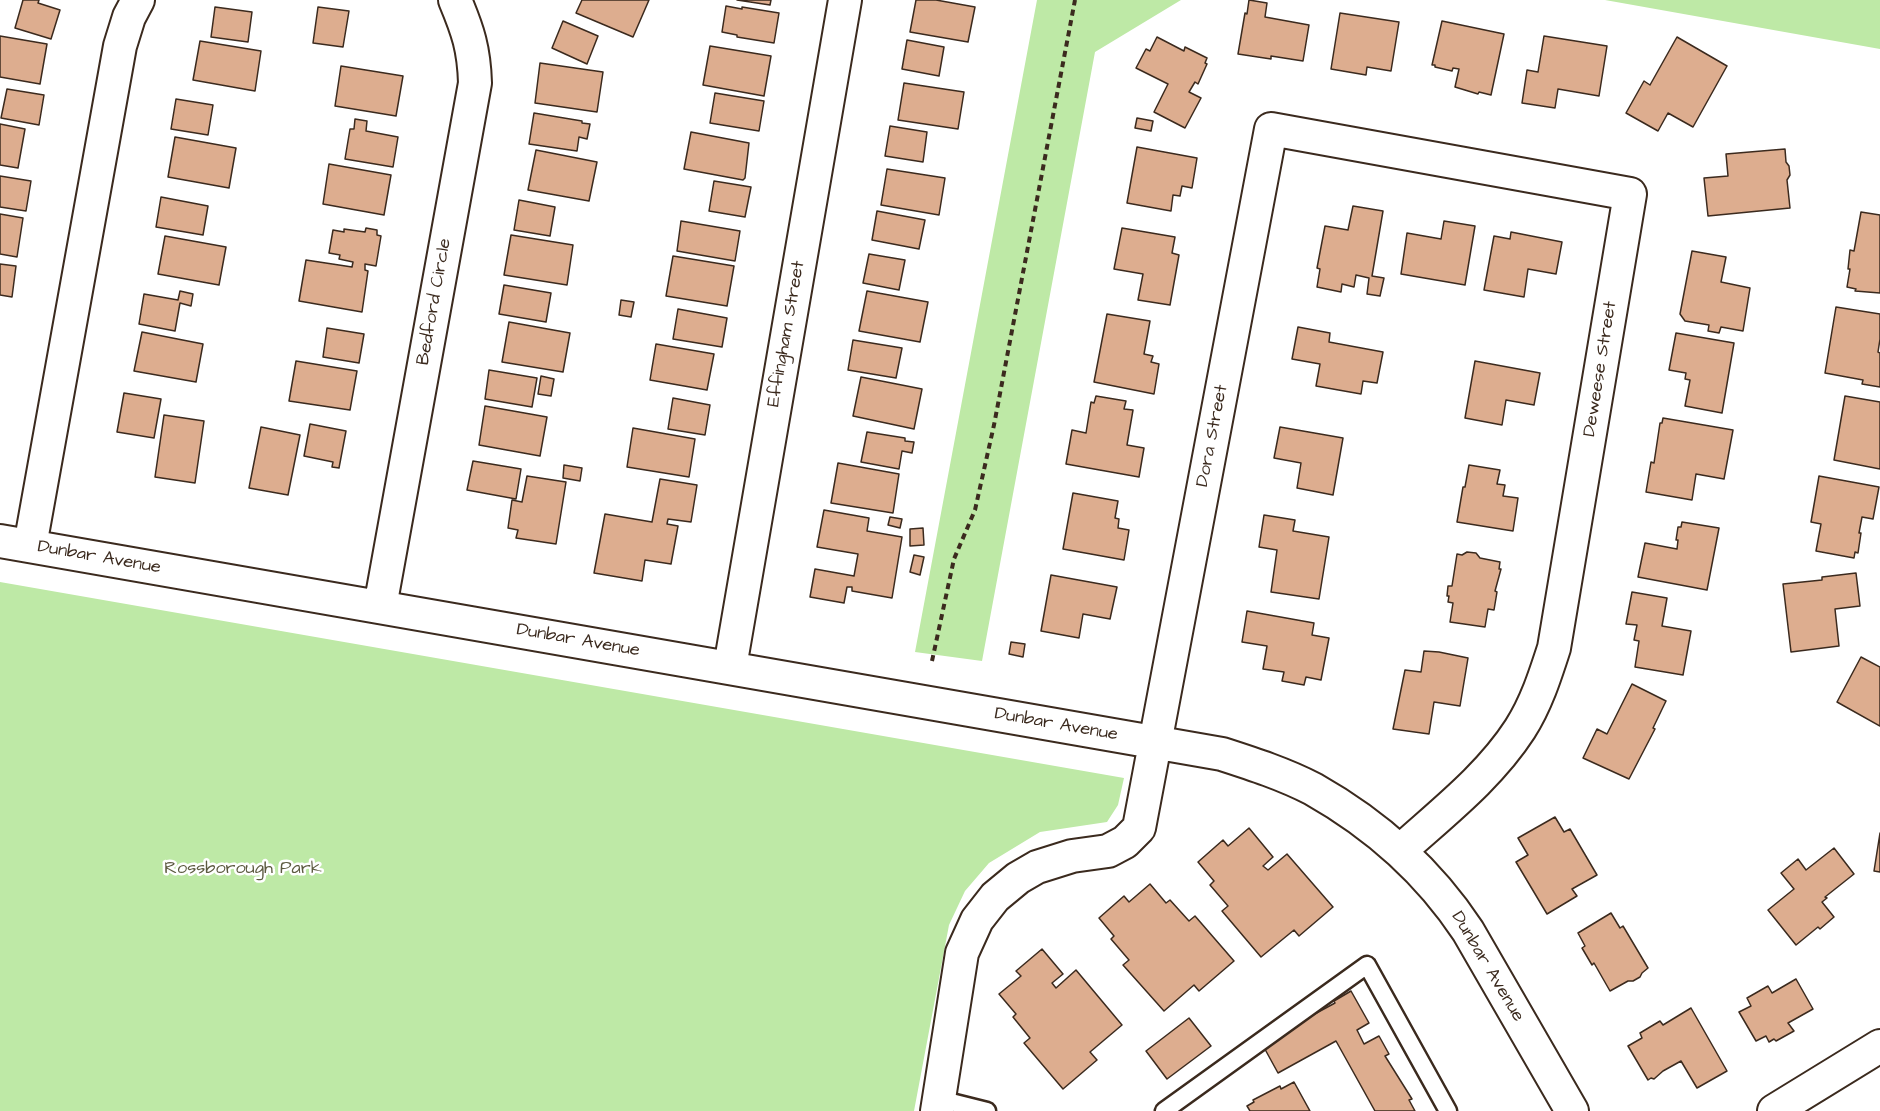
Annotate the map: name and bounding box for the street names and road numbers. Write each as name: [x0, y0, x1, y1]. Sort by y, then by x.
street label: Bedford Circle: [413, 237, 457, 367]
street label: Effingham Street: [764, 259, 810, 409]
street label: Deweese Street: [1580, 300, 1622, 438]
street label: Dora Street: [1193, 383, 1233, 489]
street label: Dunbar Avenue: [36, 537, 162, 579]
street label: Dunbar Avenue: [515, 620, 641, 662]
street label: Dunbar Avenue: [993, 704, 1119, 746]
street label: Dunbar Avenue: [1446, 908, 1528, 1026]

